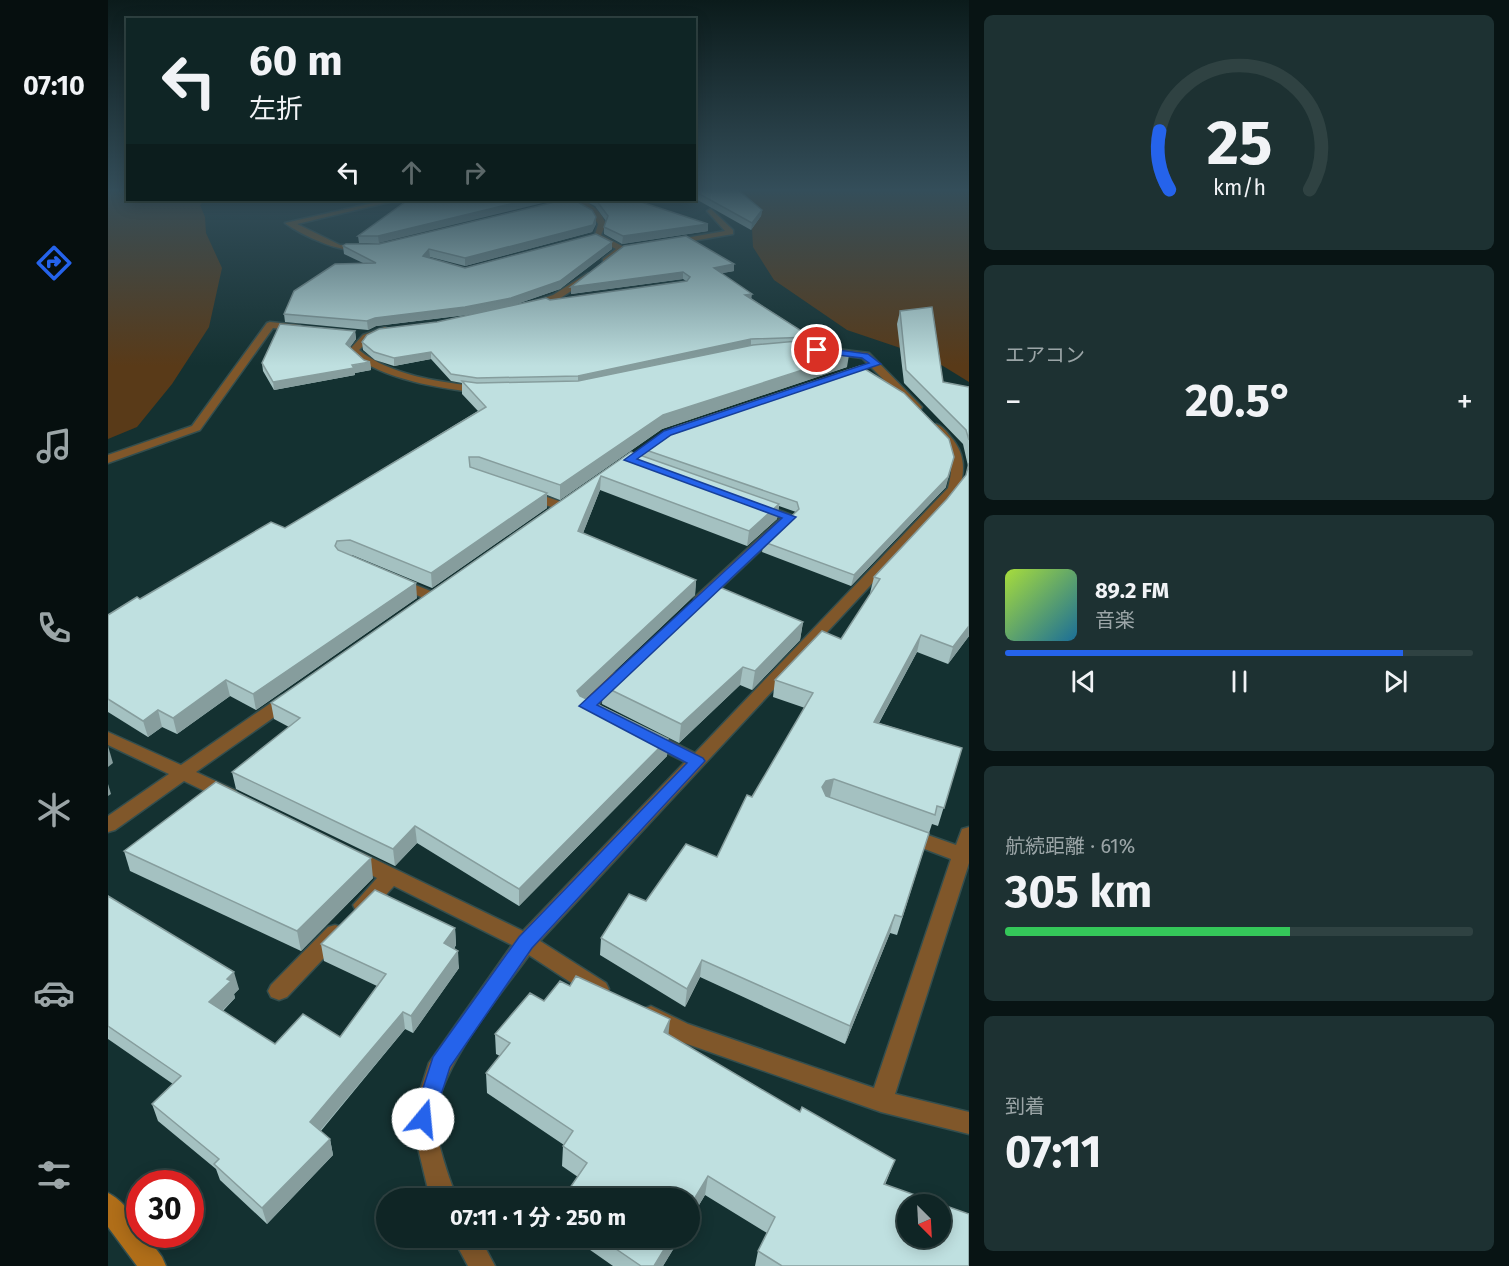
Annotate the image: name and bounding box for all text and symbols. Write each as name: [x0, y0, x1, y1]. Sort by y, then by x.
text: 60 m: [249, 36, 343, 86]
icon: left: [150, 42, 228, 120]
text: 07:10: [23, 70, 85, 102]
text: 左折: [249, 93, 303, 125]
text: 25: [1206, 106, 1272, 181]
icon: left: [332, 156, 365, 189]
icon: ahead: [395, 156, 428, 189]
icon: right: [458, 156, 491, 189]
text: km/h: [1212, 175, 1266, 201]
icon: directions: [33, 242, 75, 284]
pin: [791, 324, 842, 375]
icon: arrive: [800, 333, 833, 366]
text: エアコン: [1005, 343, 1085, 367]
text: 20.5°: [1185, 374, 1293, 428]
text: −: [1005, 382, 1022, 422]
text: +: [1457, 382, 1473, 422]
icon: music: [33, 425, 75, 467]
text: 89.2 FM: [1095, 577, 1169, 604]
icon: phone: [33, 607, 75, 649]
text: 音楽: [1095, 608, 1135, 632]
icon: previous: [1067, 665, 1100, 698]
icon: pause: [1223, 665, 1256, 698]
icon: next: [1379, 665, 1412, 698]
icon: climate: [33, 789, 75, 831]
text: 航続距離 · 61%: [1005, 834, 1135, 858]
text: 305 km: [1005, 865, 1152, 919]
icon: car: [33, 972, 75, 1014]
position arrow: [391, 1087, 455, 1151]
text: 到着: [1005, 1094, 1045, 1118]
text: 07:11: [1005, 1125, 1102, 1179]
icon: filters: [33, 1154, 75, 1196]
speed limit sign: 30: [126, 1170, 204, 1248]
north arrow: [897, 1194, 951, 1248]
map controls: [897, 1194, 951, 1248]
text: 07:11 · 1 分 · 250 m: [450, 1204, 626, 1231]

